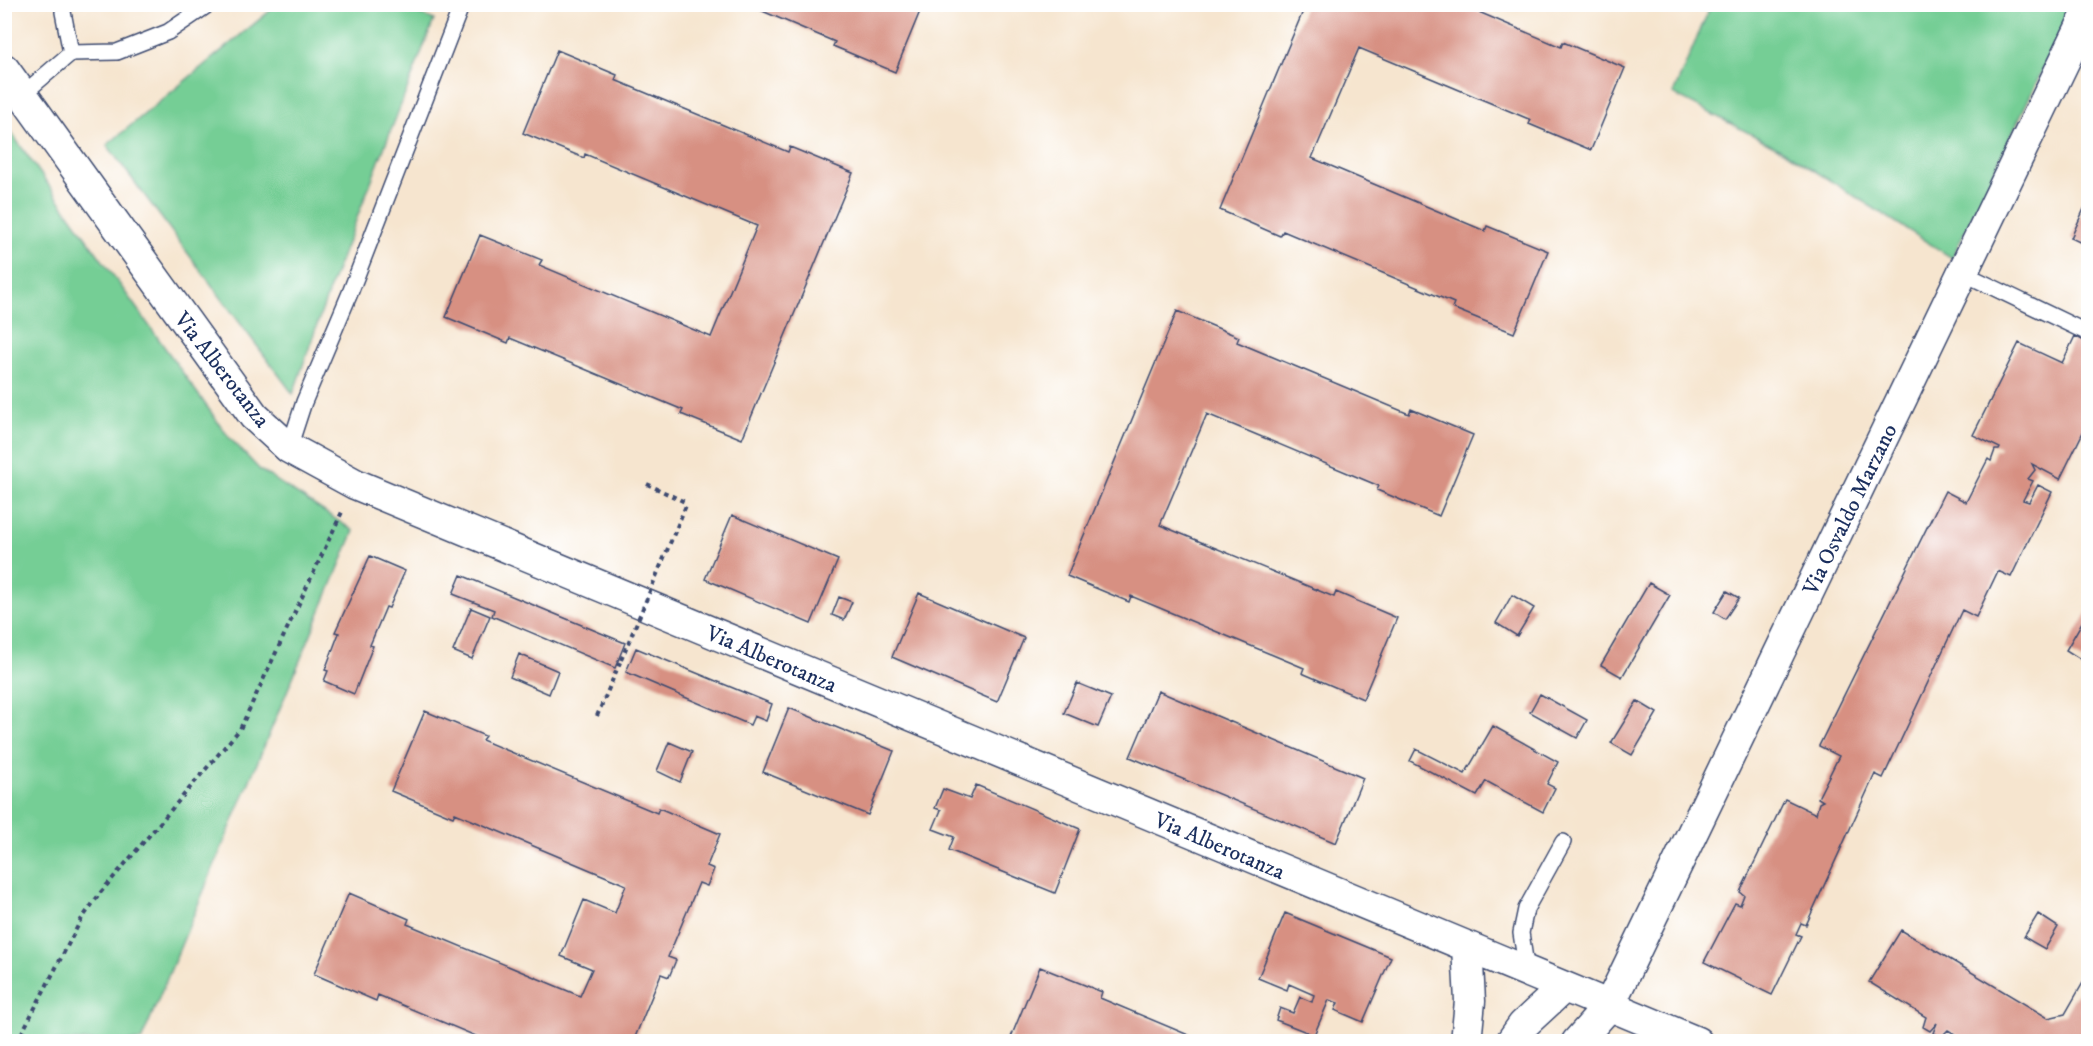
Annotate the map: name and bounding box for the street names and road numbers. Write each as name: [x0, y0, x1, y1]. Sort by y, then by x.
street label: Via Alberotanza: [168, 306, 276, 434]
street label: Via Osvaldo Marzano: [1797, 420, 1903, 601]
street label: Via Alberotanza: [701, 619, 841, 699]
street label: Via Alberotanza: [1149, 806, 1289, 886]

